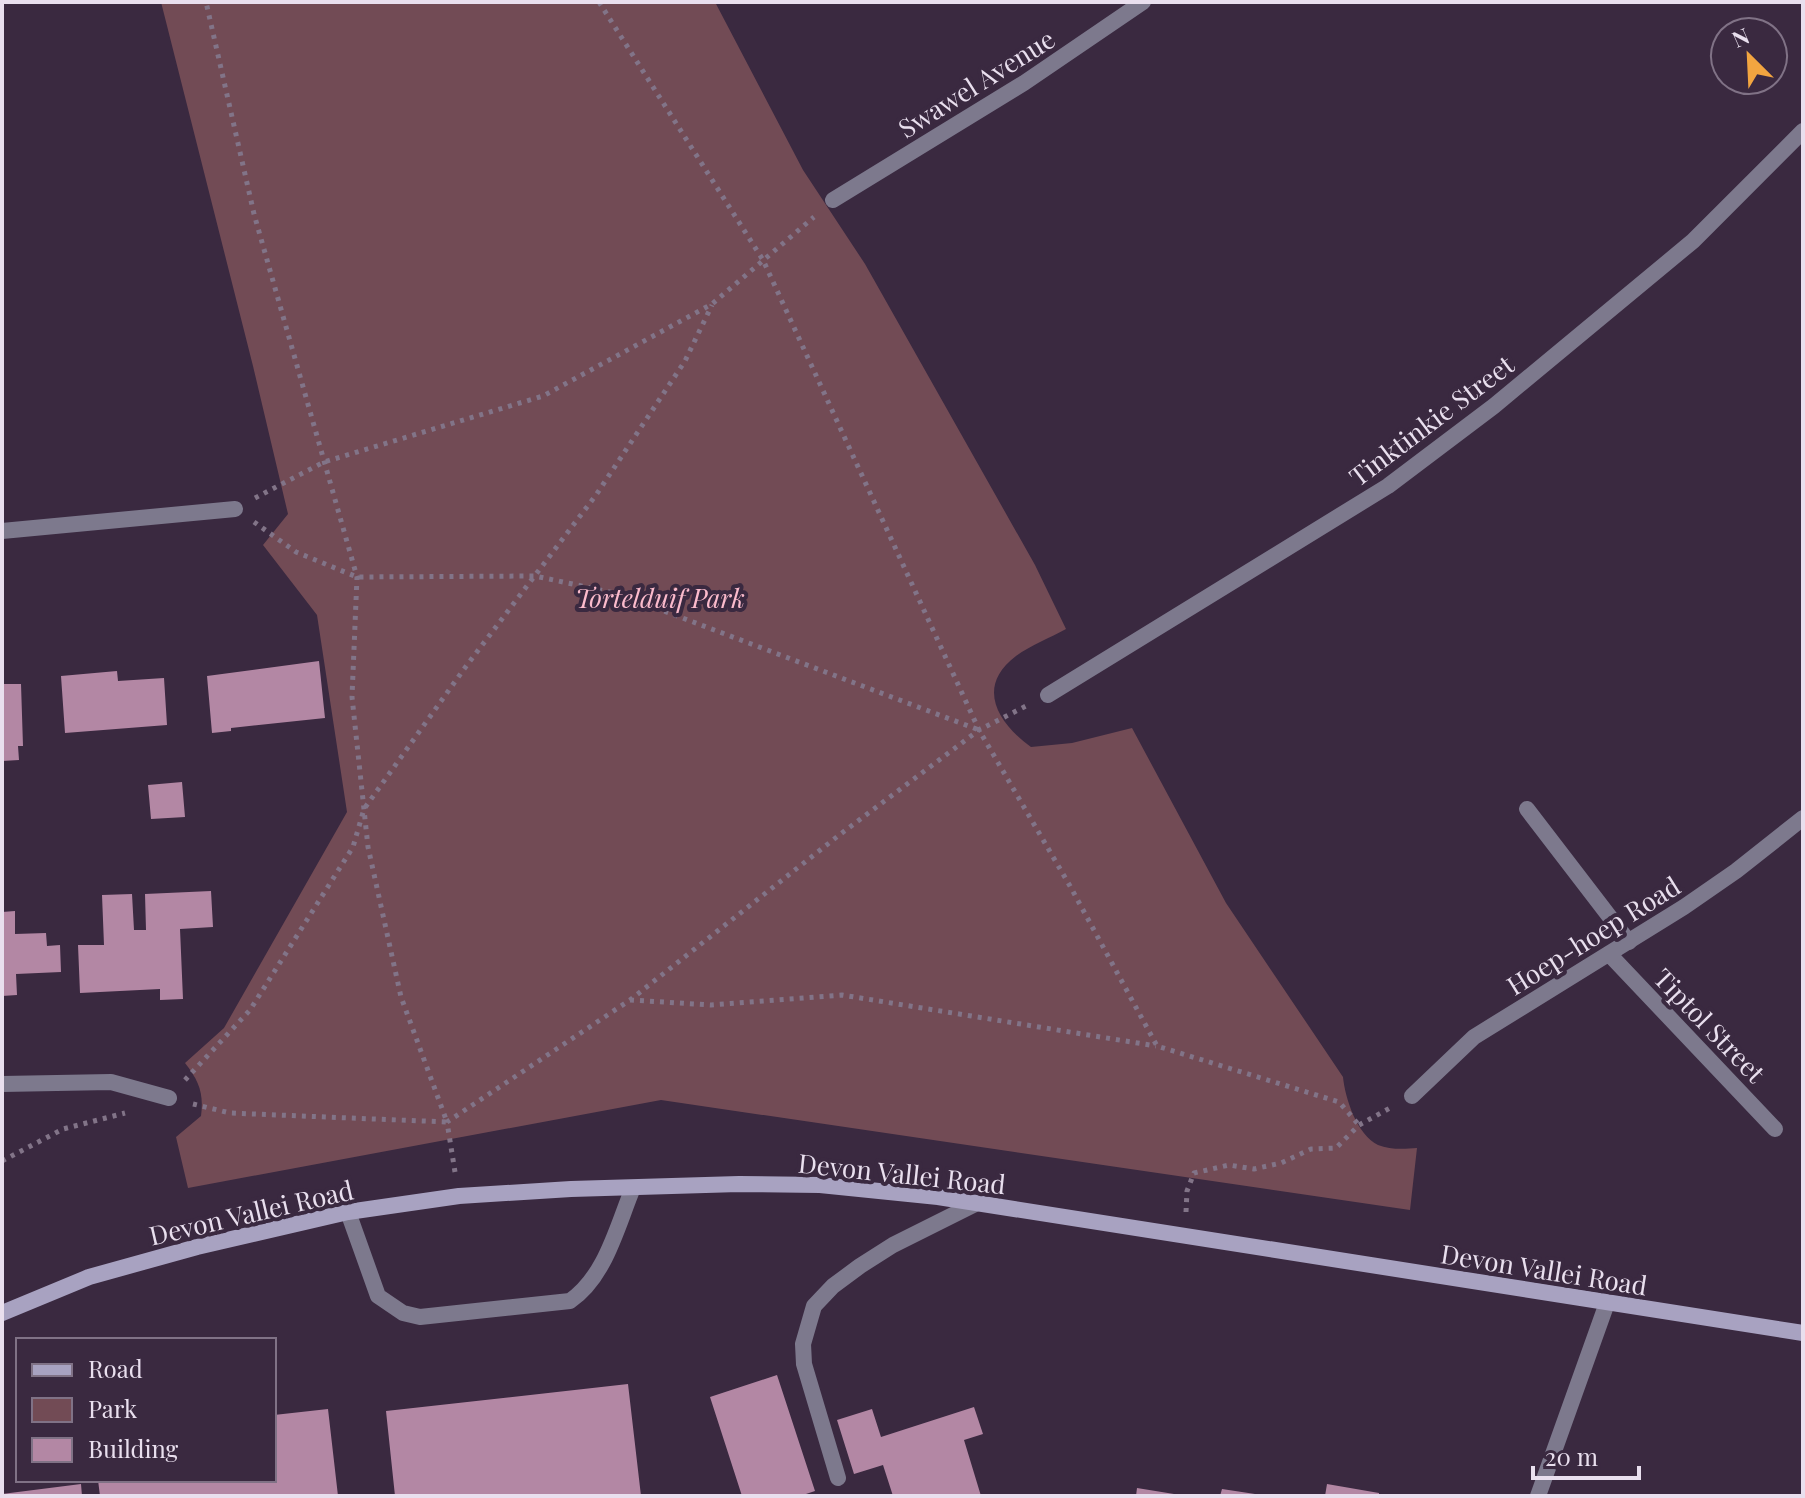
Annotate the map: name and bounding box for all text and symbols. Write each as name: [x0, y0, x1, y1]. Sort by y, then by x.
north arrow: [1709, 16, 1789, 96]
text: N: [1727, 20, 1754, 54]
street label: Swawel Avenue: [891, 21, 1061, 145]
street label: Tinktinkie Street: [1342, 346, 1521, 493]
park label: Tortelduif Park: [575, 580, 745, 615]
street label: Hoep-hoep Road: [1500, 868, 1686, 1002]
street label: Tiptol Street: [1647, 960, 1774, 1090]
street label: Devon Vallei Road: [797, 1145, 1007, 1201]
street label: Devon Vallei Road: [146, 1172, 356, 1252]
street label: Devon Vallei Road: [1438, 1235, 1650, 1303]
legend: [16, 1338, 276, 1482]
text: Road: [88, 1352, 143, 1384]
text: Park: [88, 1392, 138, 1424]
scale bar: [1533, 1430, 1639, 1480]
text: Building: [88, 1432, 179, 1464]
text: 20 m: [1545, 1440, 1598, 1472]

